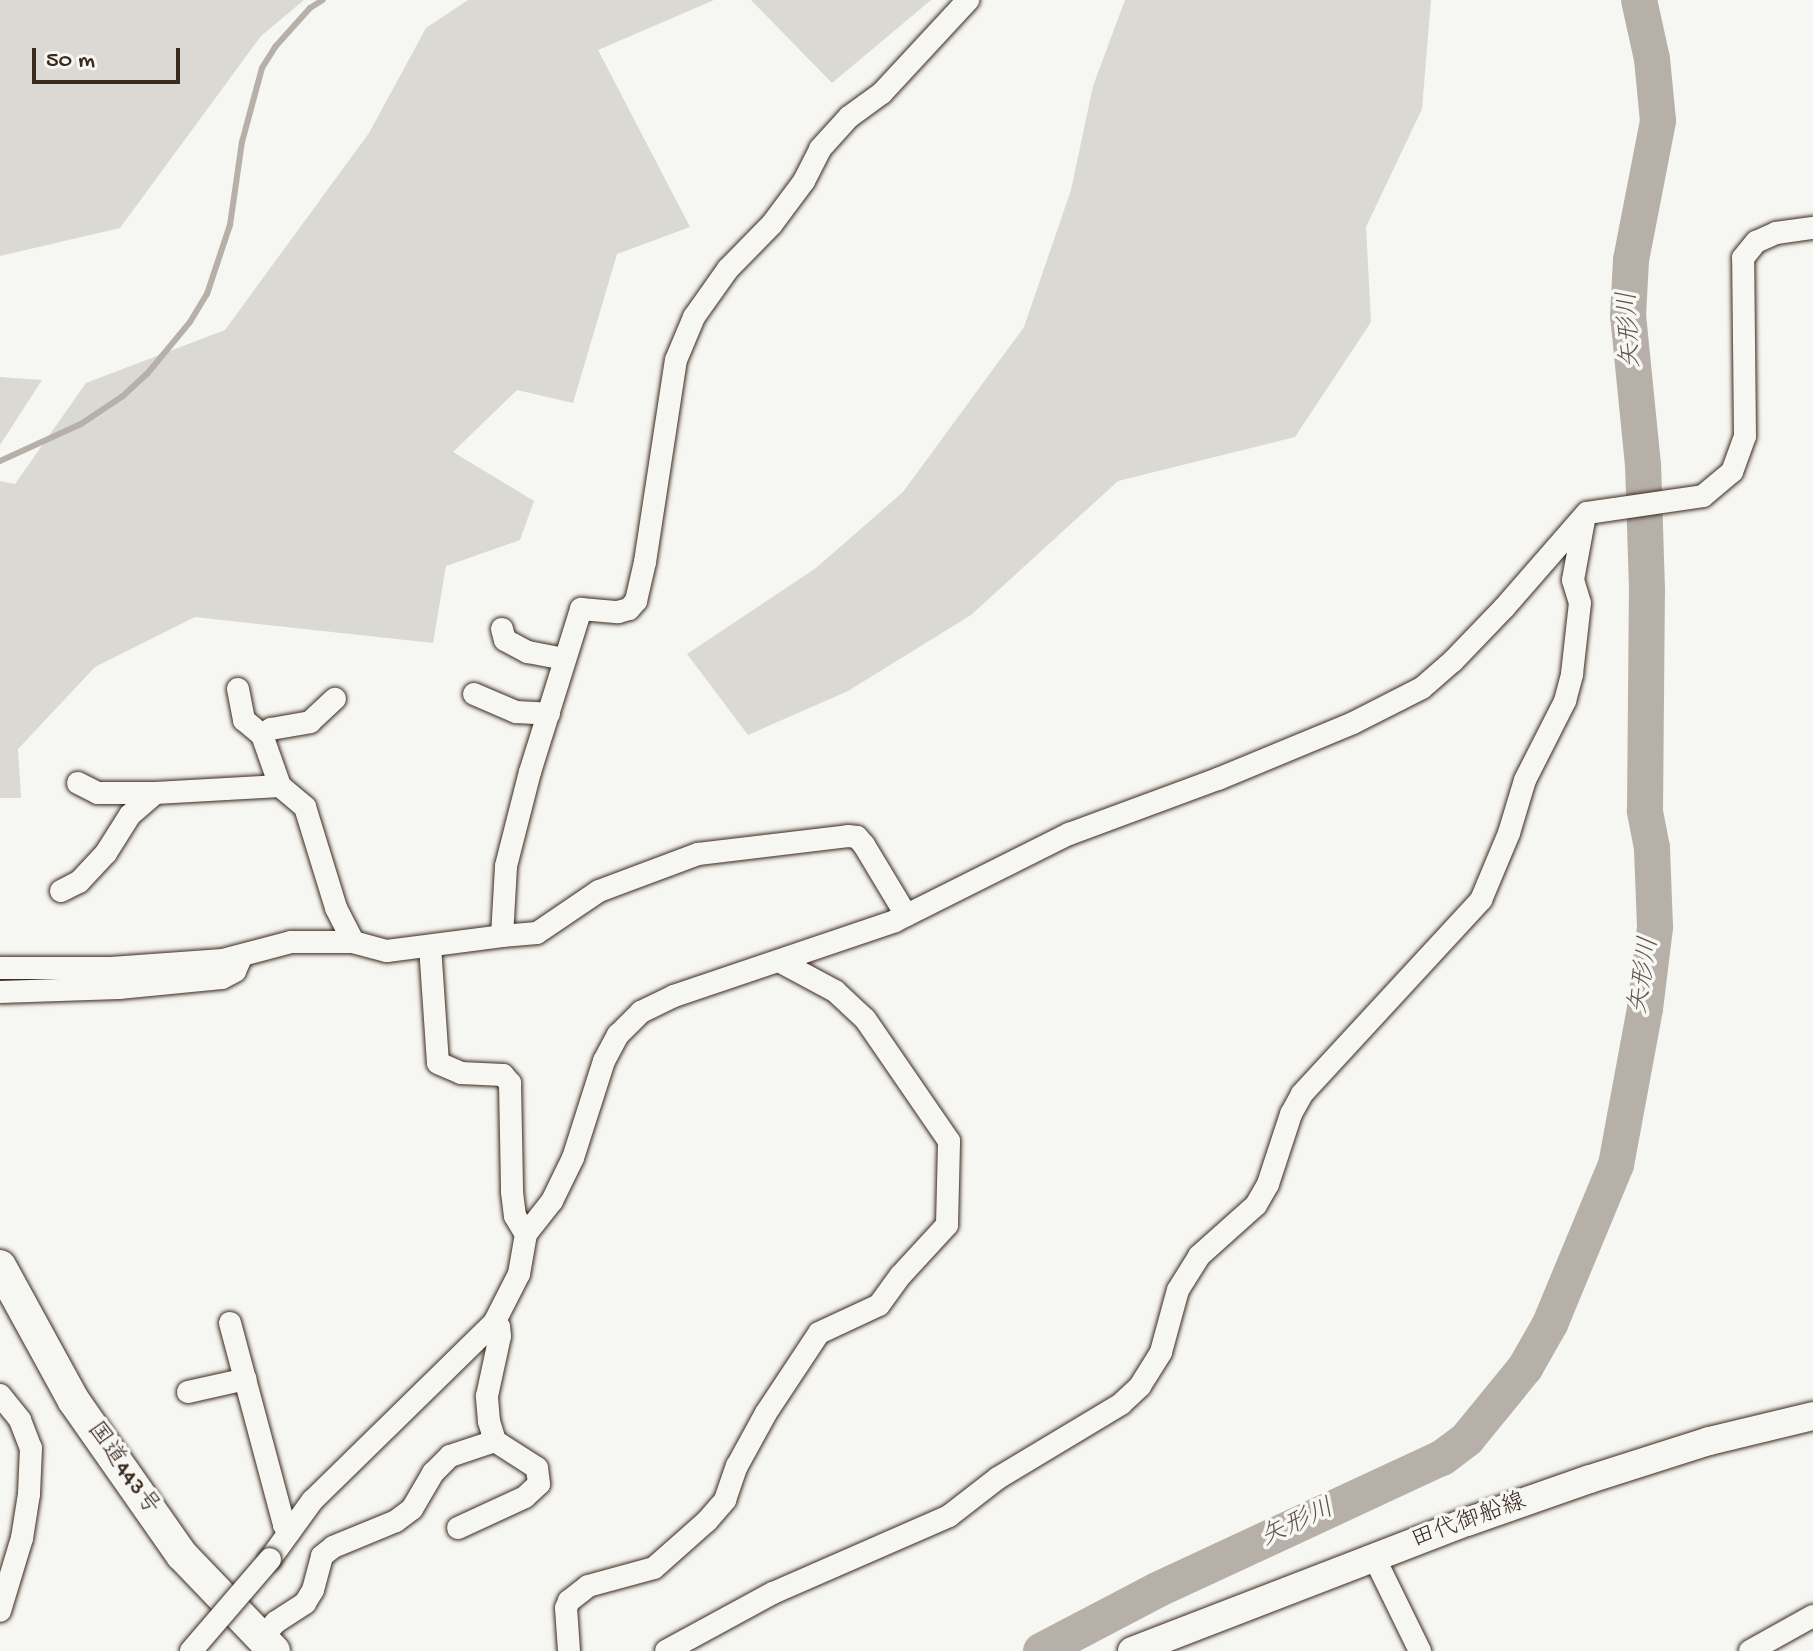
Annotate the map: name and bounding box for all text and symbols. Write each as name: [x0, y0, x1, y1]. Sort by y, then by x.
scale bar: [36, 32, 184, 82]
text: 50 m: [46, 47, 95, 76]
water label: 矢形川: [1614, 290, 1650, 370]
water label: 矢形川: [1624, 935, 1668, 1017]
street label: 国道443号: [79, 1417, 165, 1521]
street label: 田代御船線: [1408, 1488, 1530, 1556]
water label: 矢形川: [1256, 1494, 1340, 1556]

